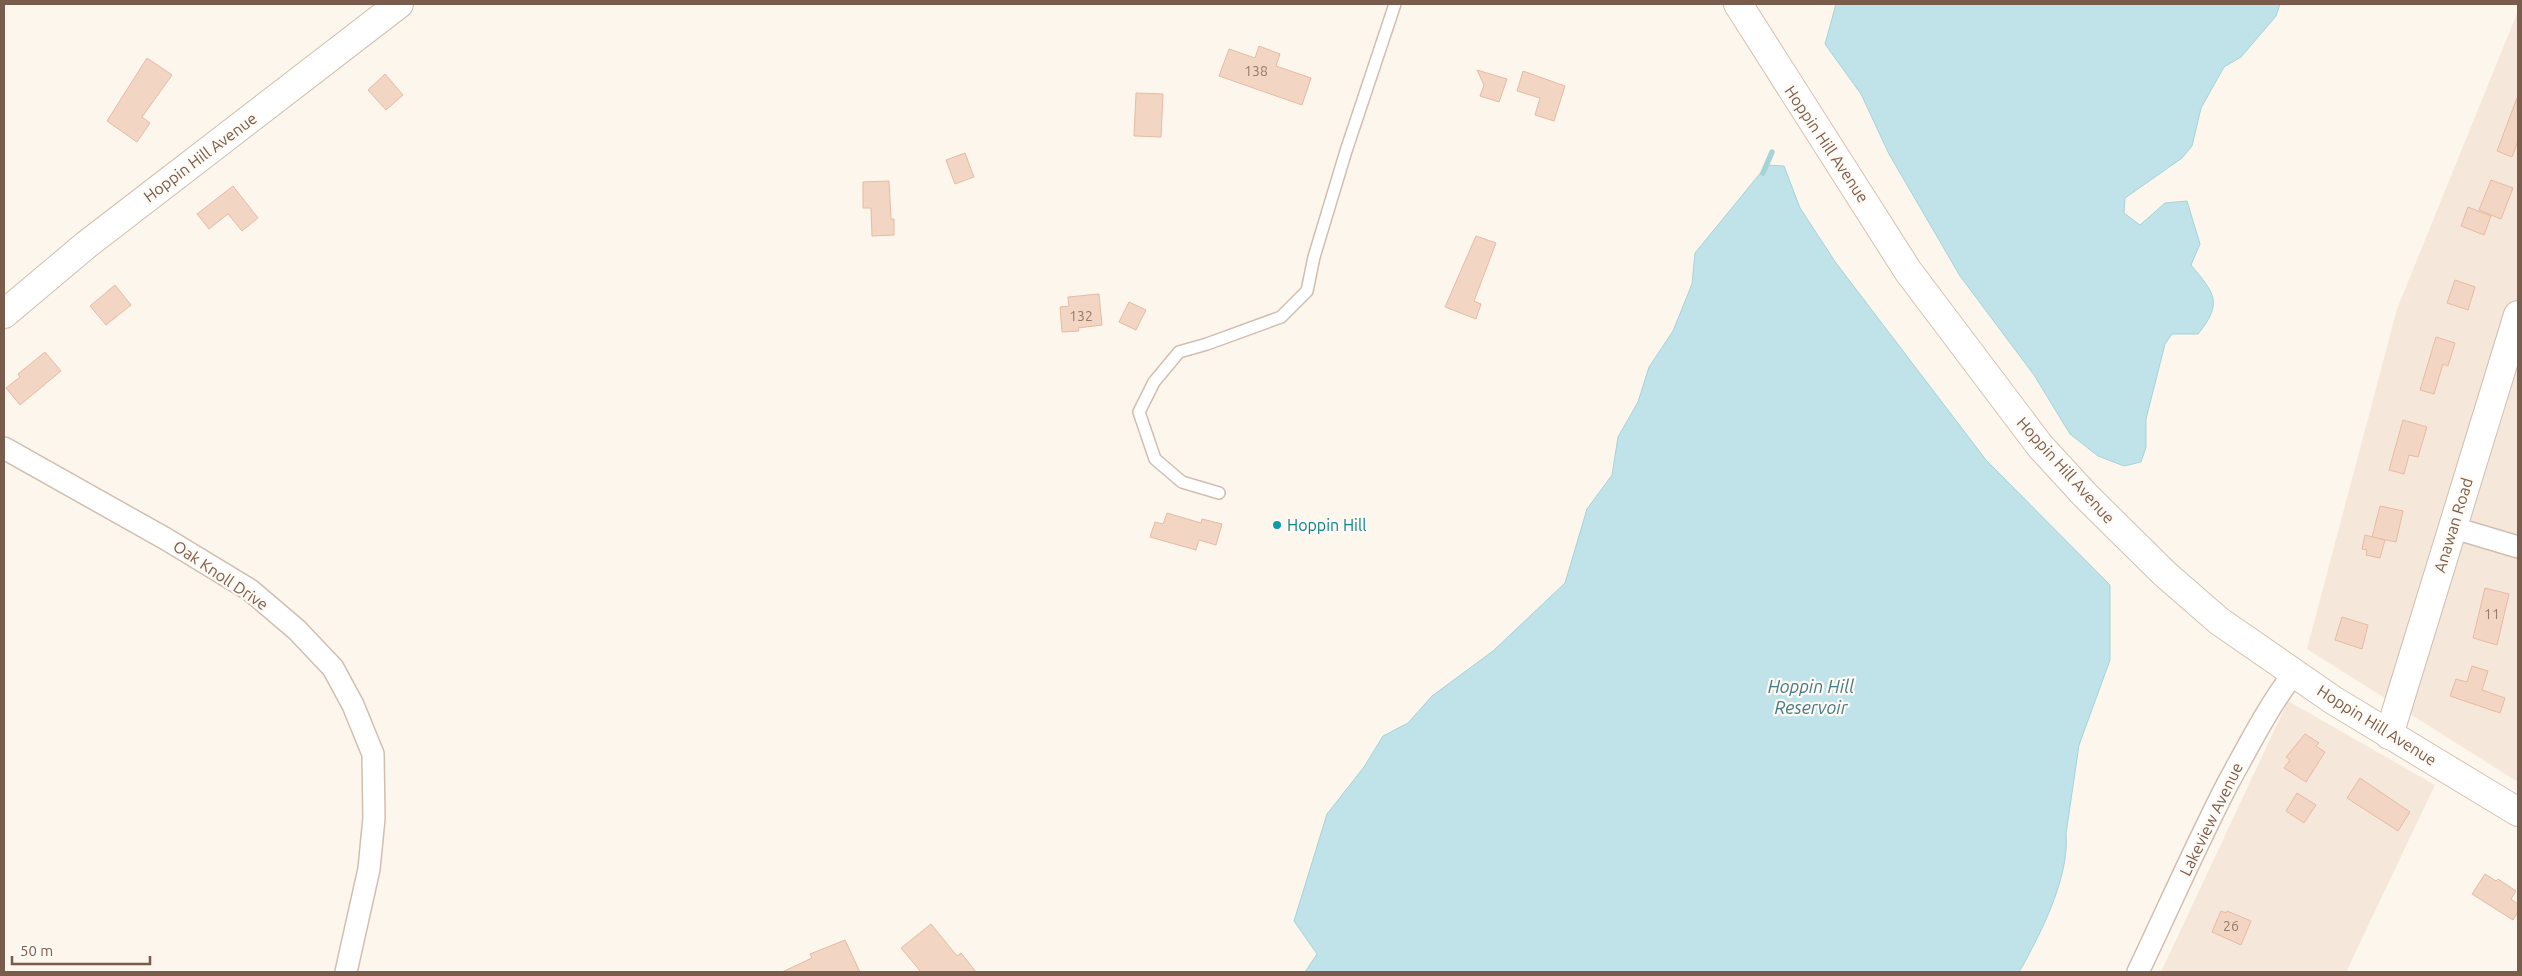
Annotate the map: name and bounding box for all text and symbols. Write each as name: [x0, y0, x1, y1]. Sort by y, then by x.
house number: 138: [1244, 63, 1268, 79]
street label: Hoppin Hill Avenue: [1781, 82, 1873, 206]
street label: Hoppin Hill Avenue: [140, 109, 260, 205]
house number: 132: [1069, 308, 1093, 324]
street label: Hoppin Hill Avenue: [2014, 413, 2118, 527]
street label: Anawan Road: [2430, 475, 2476, 575]
place label: Hoppin Hill: [1287, 516, 1366, 534]
marker: Hoppin Hill: [1271, 519, 1283, 531]
street label: Oak Knoll Drive: [170, 537, 272, 613]
house number: 11: [2484, 606, 2500, 622]
water label: Hoppin Hill Reservoir: [1768, 676, 1854, 717]
street label: Hoppin Hill Avenue: [2314, 681, 2440, 769]
street label: Lakeview Avenue: [2176, 760, 2246, 878]
house number: 26: [2223, 918, 2239, 934]
scale bar: [12, 934, 150, 966]
text: 50 m: [20, 942, 53, 959]

